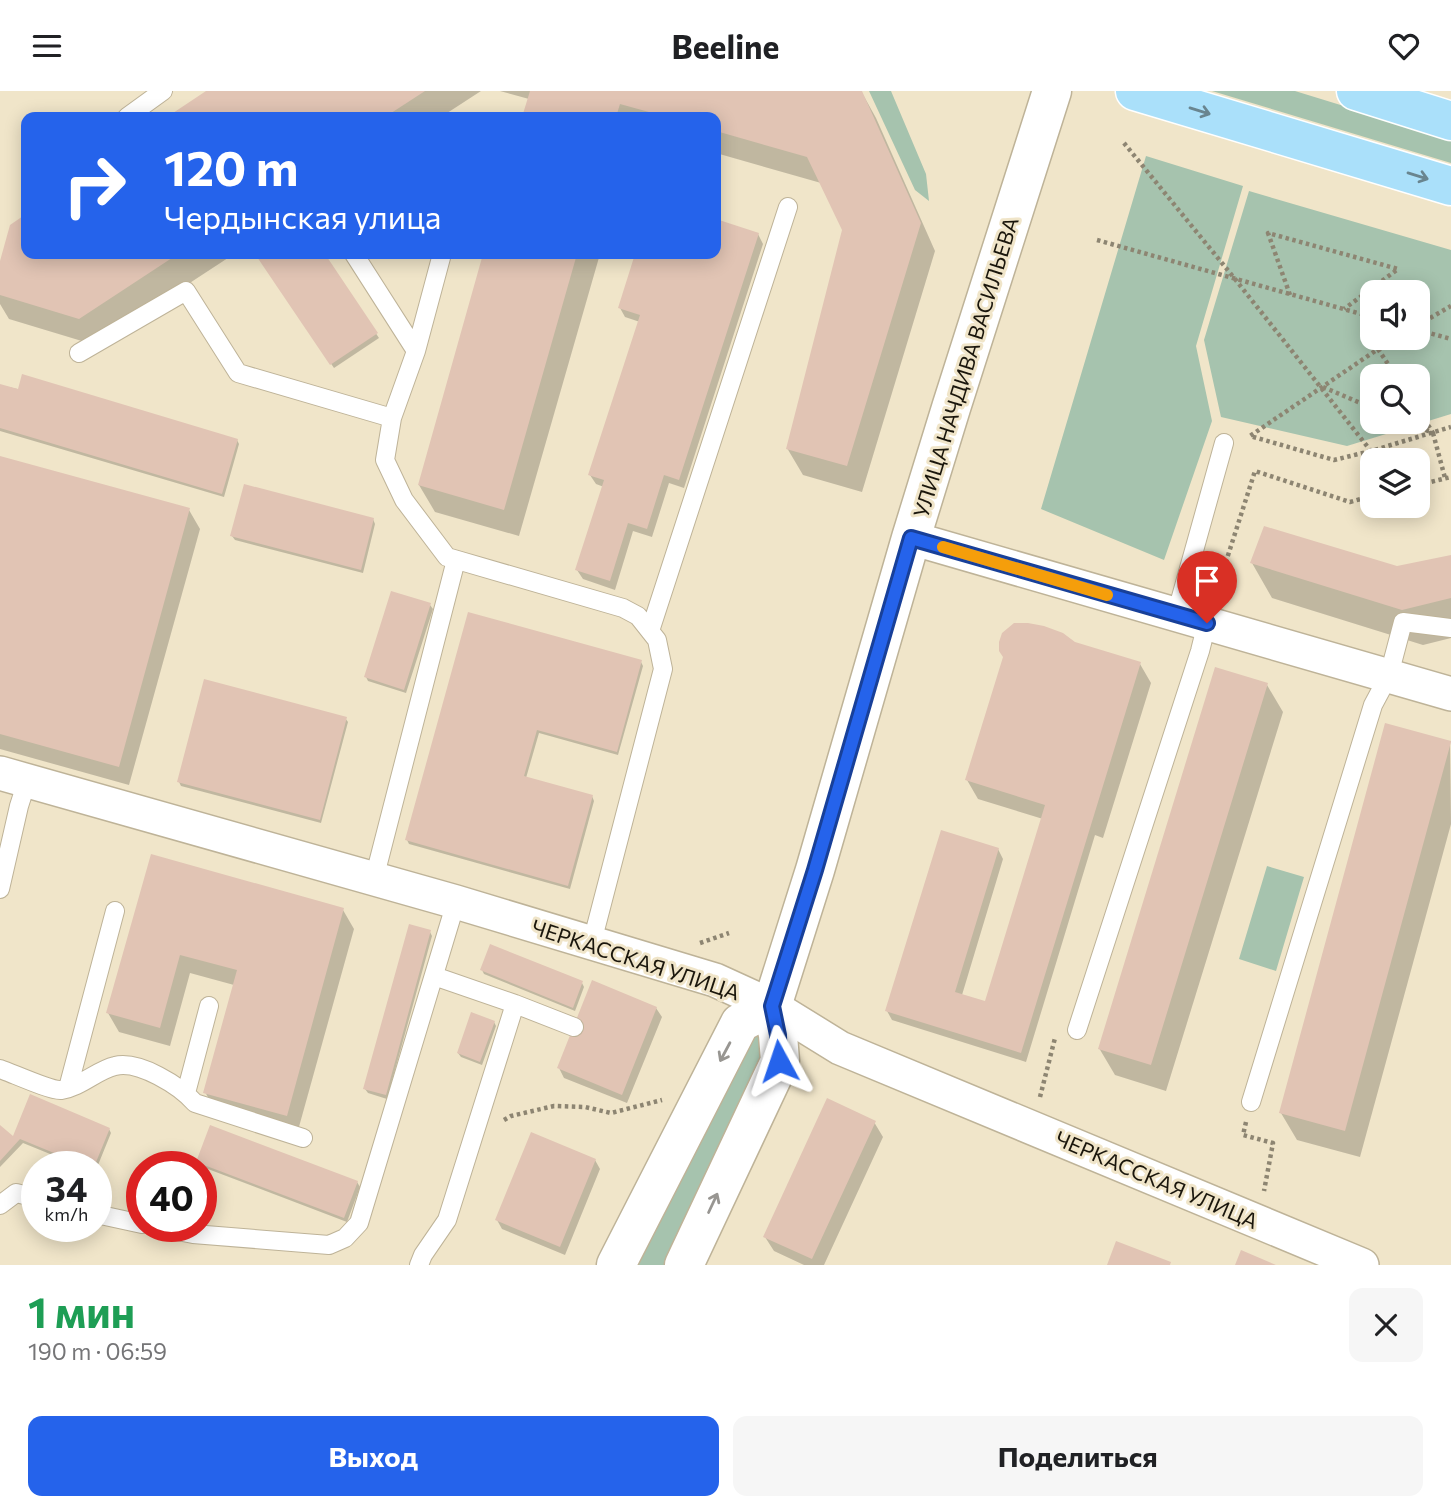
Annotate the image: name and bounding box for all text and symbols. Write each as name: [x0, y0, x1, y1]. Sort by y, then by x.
text: Beeline: [672, 26, 779, 66]
icon: menu: [28, 27, 66, 65]
icon: heart: [1385, 27, 1423, 65]
one-way arrow: [1189, 105, 1211, 118]
text: 120 m: [164, 136, 298, 196]
icon: right: [49, 140, 140, 231]
one-way arrow: [1407, 171, 1429, 184]
text: Чердынская улица: [164, 196, 441, 236]
street label: УЛИЦА НАЧДИВА ВАСИЛЬЕВА: [907, 214, 1023, 520]
map controls: [1360, 280, 1430, 518]
button: sound: [1360, 280, 1430, 350]
button: search: [1360, 364, 1430, 434]
button: layers: [1360, 448, 1430, 518]
pin: [1177, 551, 1237, 623]
icon: arrive: [1188, 562, 1226, 600]
street label: ЧЕРКАССКАЯ УЛИЦА: [529, 913, 743, 1005]
position arrow: [742, 1024, 816, 1098]
one-way arrow: [718, 1041, 731, 1062]
street label: ЧЕРКАССКАЯ УЛИЦА: [1052, 1125, 1262, 1233]
speed limit sign: 40: [126, 1151, 217, 1242]
text: 34: [46, 1166, 87, 1209]
one-way arrow: [707, 1193, 720, 1214]
text: km/h: [45, 1203, 88, 1225]
text: 1 мин: [28, 1285, 135, 1337]
button: close: [1349, 1288, 1423, 1362]
text: 190 m · 06:59: [28, 1337, 167, 1365]
button: Выход: [28, 1416, 719, 1496]
button: Поделиться: [733, 1416, 1423, 1496]

